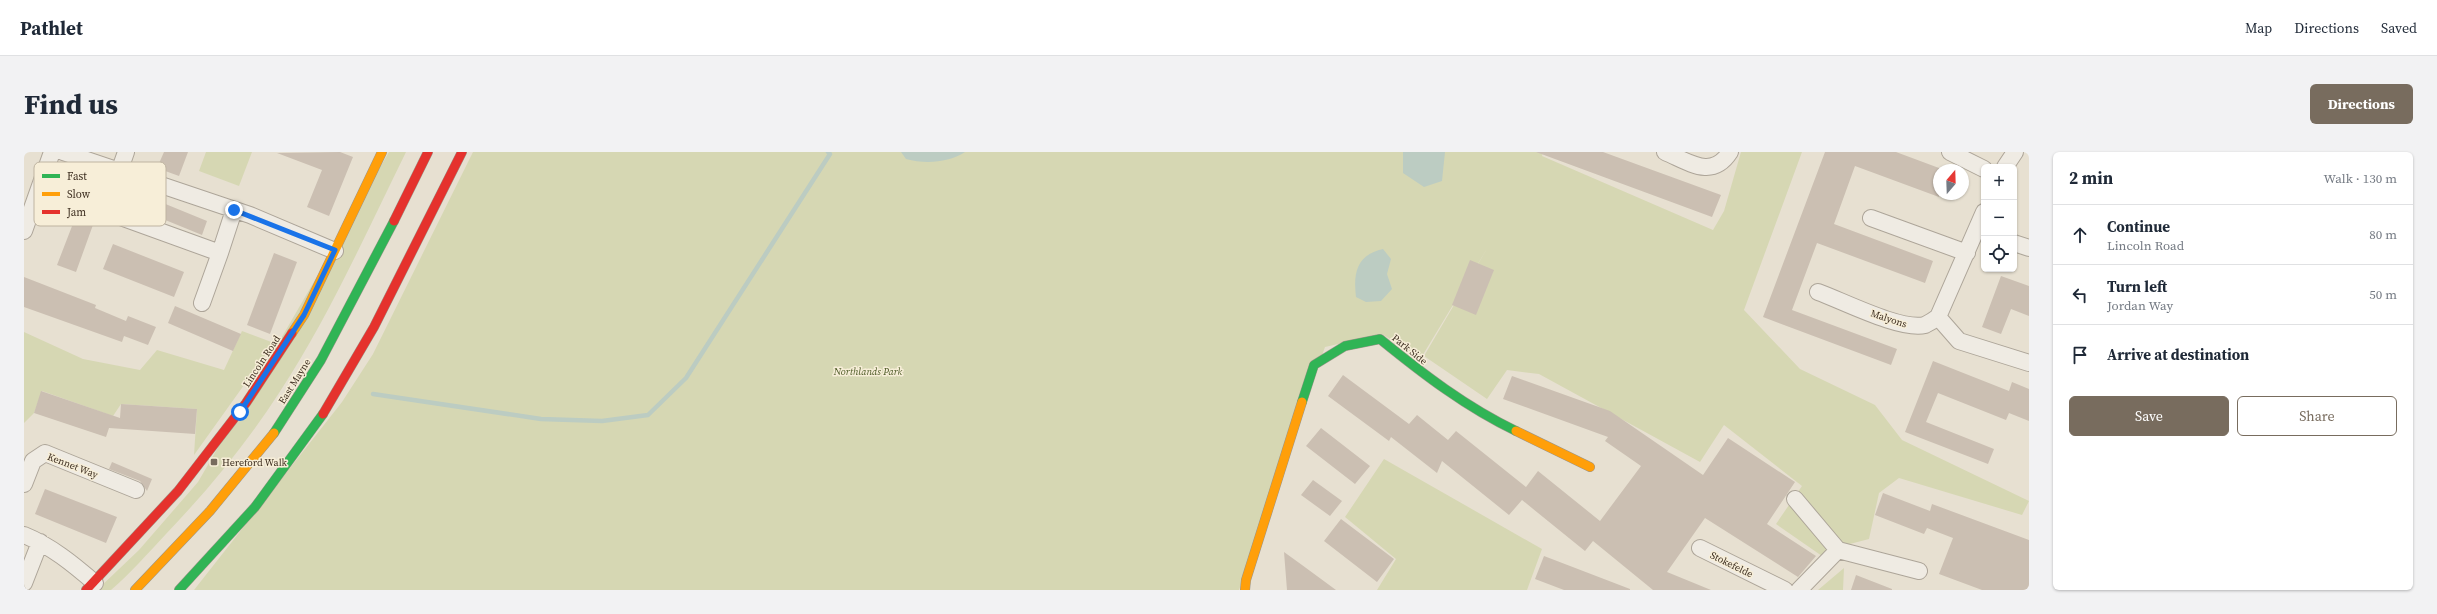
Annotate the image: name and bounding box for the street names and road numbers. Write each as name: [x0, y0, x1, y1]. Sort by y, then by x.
street label: Malyons: [1869, 306, 1909, 330]
street label: Park Side: [1389, 331, 1430, 368]
street label: Lincoln Road: [240, 333, 283, 390]
street label: East Mayne: [275, 356, 313, 406]
street label: Kennet Way: [46, 450, 101, 481]
street label: Stokefelde: [1708, 549, 1755, 580]

